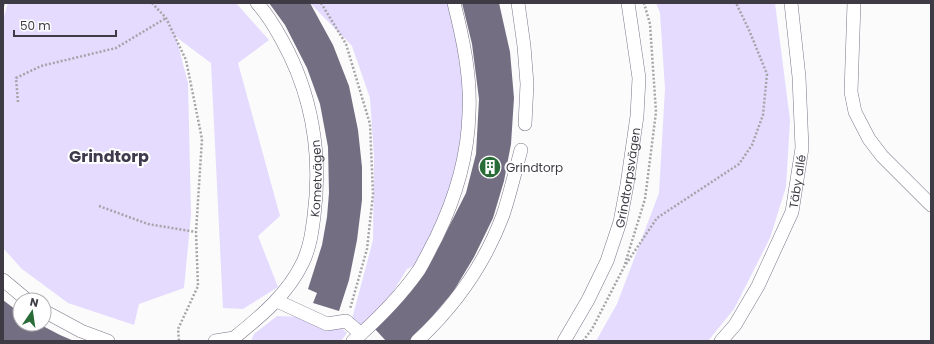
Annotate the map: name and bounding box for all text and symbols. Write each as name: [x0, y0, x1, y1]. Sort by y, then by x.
scale bar: [14, 12, 116, 38]
text: 50 m: [20, 17, 51, 34]
street label: Grindtorpsvägen: [610, 126, 644, 230]
street label: Kometvägen: [305, 139, 325, 218]
district label: Grindtorp: [69, 145, 149, 168]
street label: Täby allé: [784, 153, 809, 209]
building icon: Grindtorp: [477, 154, 503, 180]
place label: Grindtorp: [506, 159, 563, 176]
north arrow: [12, 292, 52, 332]
text: N: [28, 294, 40, 311]

